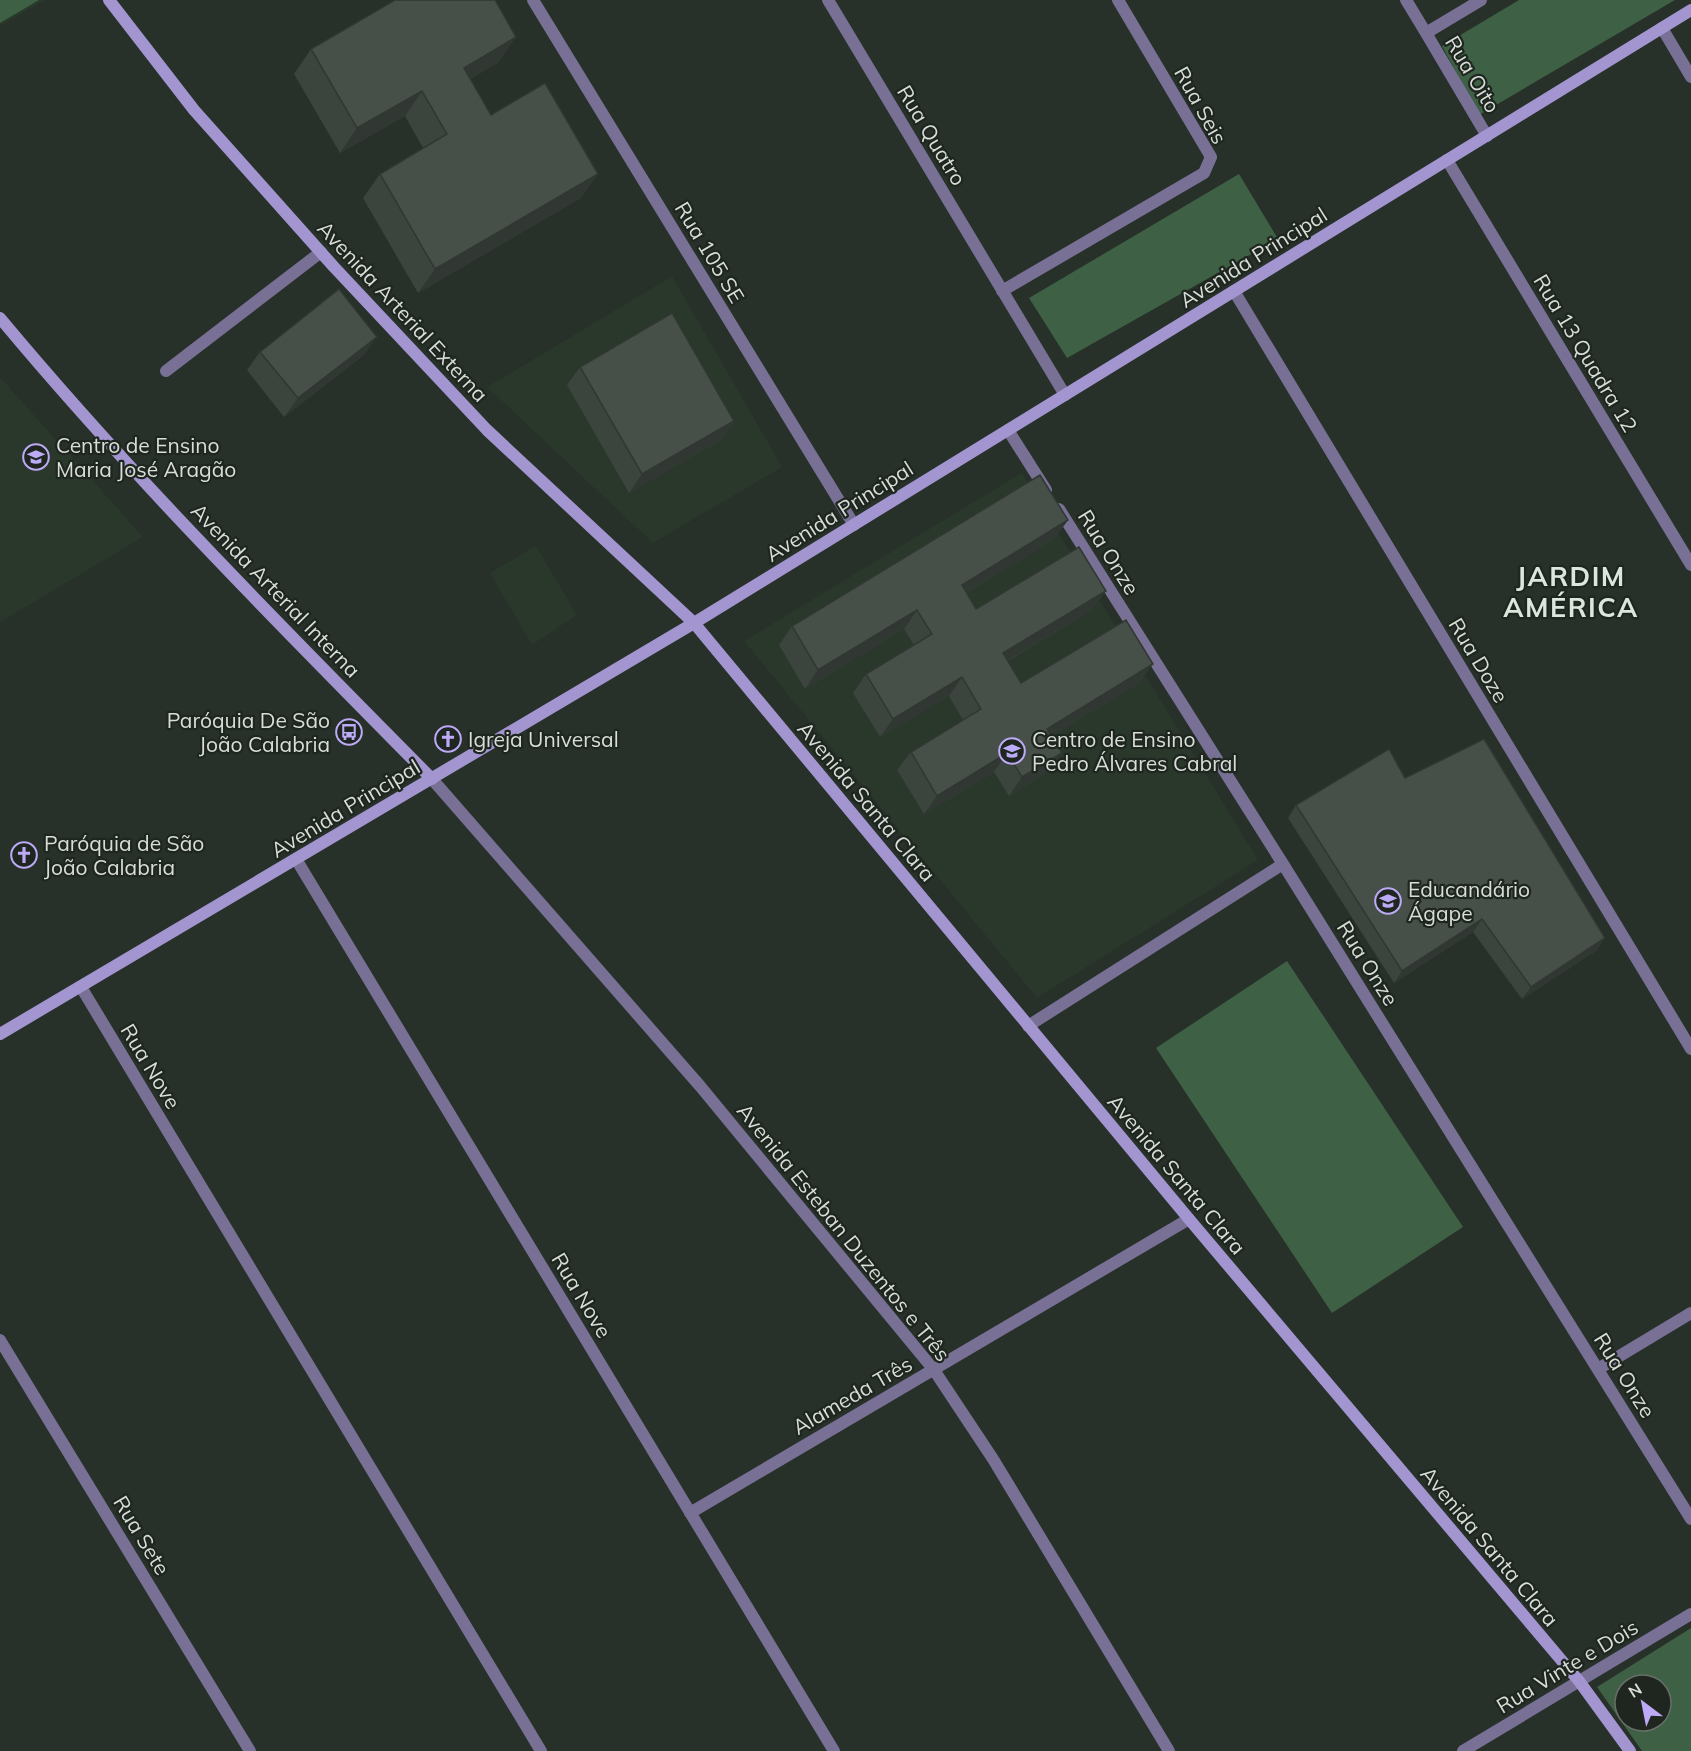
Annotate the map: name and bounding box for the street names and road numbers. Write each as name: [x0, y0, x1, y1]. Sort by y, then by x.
street label: Rua Oito: [1440, 31, 1506, 117]
street label: Rua Seis: [1169, 62, 1233, 148]
street label: Rua Quatro: [892, 80, 972, 190]
street label: Rua 105 SE: [670, 197, 750, 307]
street label: Avenida Principal: [1174, 201, 1332, 313]
street label: Avenida Arterial Externa: [312, 215, 494, 407]
street label: Rua 13 Quadra 12: [1529, 269, 1643, 437]
street label: Avenida Principal: [760, 455, 918, 567]
street label: Avenida Arterial Interna: [186, 497, 366, 683]
street label: Rua Onze: [1073, 505, 1145, 599]
street label: Rua Doze: [1444, 613, 1514, 707]
street label: Avenida Santa Clara: [793, 716, 941, 886]
street label: Avenida Principal: [266, 753, 424, 863]
street label: Rua Onze: [1332, 916, 1404, 1010]
street label: Rua Nove: [115, 1019, 187, 1113]
street label: Avenida Santa Clara: [1103, 1089, 1251, 1259]
street label: Avenida Esteban Duzentos e Três: [732, 1098, 956, 1366]
street label: Rua Nove: [546, 1248, 618, 1342]
street label: Rua Onze: [1589, 1328, 1661, 1422]
street label: Alameda Três: [787, 1350, 917, 1440]
street label: Avenida Santa Clara: [1416, 1461, 1564, 1631]
street label: Rua Sete: [108, 1491, 176, 1579]
street label: Rua Vinte e Dois: [1491, 1613, 1643, 1719]

